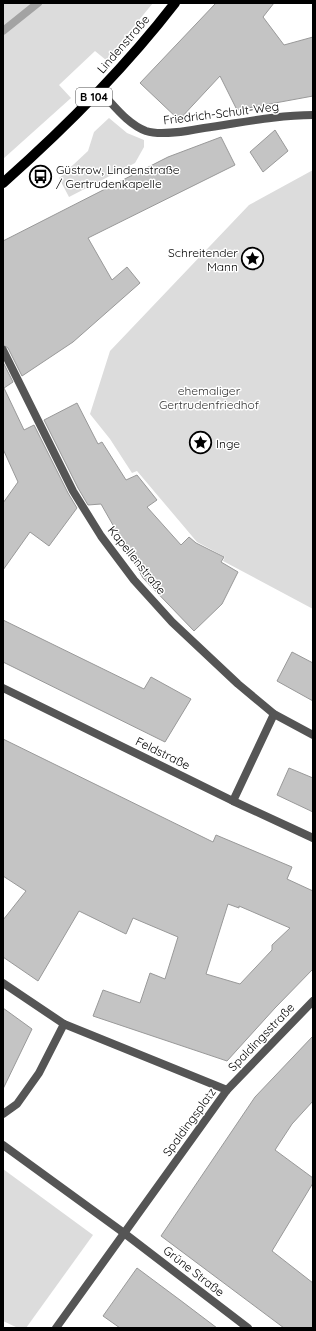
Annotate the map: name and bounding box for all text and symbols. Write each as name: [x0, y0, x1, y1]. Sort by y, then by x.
street label: Lindenstraße: [94, 12, 153, 76]
road number: B 104: [76, 88, 112, 106]
street label: Friedrich-Schult-Weg: [162, 98, 280, 128]
place label: Güstrow, Lindenstraße / Gertrudenkapelle: [56, 162, 180, 191]
bus stop icon: Güstrow, Lindenstraße / Gertrudenkapelle: [28, 163, 54, 189]
place label: Schreitender Mann: [168, 245, 238, 274]
place icon: Schreitender Mann: [240, 246, 266, 272]
park label: ehemaliger Gertrudenfriedhof: [159, 383, 260, 412]
place icon: Inge: [187, 430, 213, 456]
place label: Inge: [216, 436, 240, 451]
street label: Kapellenstraße: [105, 523, 169, 598]
street label: Feldstraße: [133, 733, 193, 773]
street label: Spaldingsstraße: [225, 1000, 298, 1074]
street label: Spaldingsplatz: [159, 1085, 219, 1159]
street label: Grüne Straße: [160, 1242, 228, 1300]

